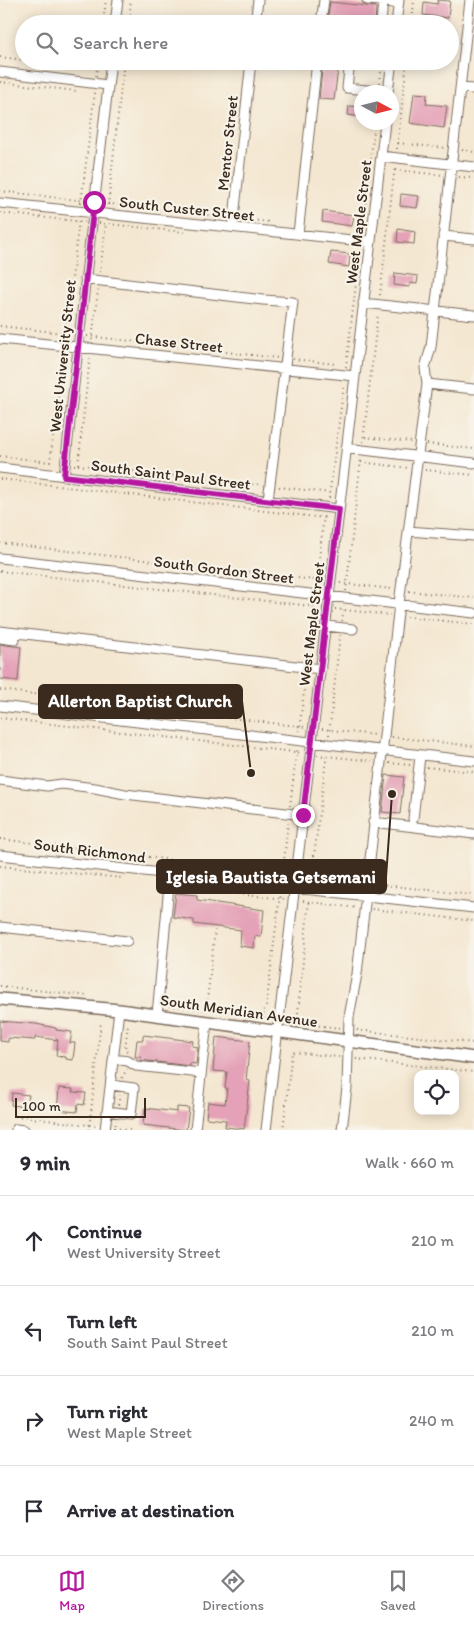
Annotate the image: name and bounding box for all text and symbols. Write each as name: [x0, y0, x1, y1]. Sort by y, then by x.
search box: [15, 15, 459, 70]
icon: search: [33, 29, 61, 57]
text: Search here: [73, 31, 168, 54]
north arrow: [354, 85, 399, 130]
street label: Mentor Street: [213, 94, 242, 192]
street label: West Maple Street: [341, 159, 376, 285]
route start: [83, 191, 106, 214]
street label: South Custer Street: [118, 192, 256, 225]
street label: West University Street: [45, 279, 80, 433]
street label: Chase Street: [134, 328, 224, 357]
street label: South Saint Paul Street: [90, 455, 252, 494]
street label: South Gordon Street: [153, 551, 295, 588]
street label: West Maple Street: [294, 561, 329, 687]
callout: Allerton Baptist Church: [39, 685, 242, 718]
text: Allerton Baptist Church: [47, 690, 232, 712]
route end: [292, 804, 315, 827]
street label: South Richmond: [33, 834, 147, 867]
callout: Iglesia Bautista Getsemani: [157, 860, 386, 893]
text: Iglesia Bautista Getsemani: [166, 866, 376, 888]
street label: South Meridian Avenue: [159, 990, 319, 1031]
map controls: [414, 1070, 459, 1115]
button: locate: [414, 1070, 459, 1115]
scale bar: [15, 1095, 146, 1118]
text: 100 m: [22, 1098, 61, 1115]
text: 9 min: [20, 1150, 70, 1175]
text: Walk · 660 m: [365, 1153, 454, 1172]
text: Continue: [67, 1220, 142, 1243]
icon: ahead: [20, 1227, 48, 1255]
text: 210 m: [411, 1231, 454, 1250]
text: West University Street: [67, 1243, 220, 1262]
text: Turn left: [67, 1310, 137, 1333]
icon: left: [20, 1317, 48, 1345]
text: 210 m: [411, 1321, 454, 1340]
text: South Saint Paul Street: [67, 1333, 228, 1352]
text: Turn right: [67, 1400, 148, 1423]
icon: right: [20, 1407, 48, 1435]
text: 240 m: [409, 1411, 454, 1430]
text: West Maple Street: [67, 1423, 192, 1442]
icon: arrive: [20, 1497, 48, 1525]
text: Arrive at destination: [67, 1499, 234, 1522]
tab: Map: [58, 1567, 86, 1614]
tab: Directions: [202, 1567, 264, 1614]
tab: Saved: [380, 1567, 416, 1614]

